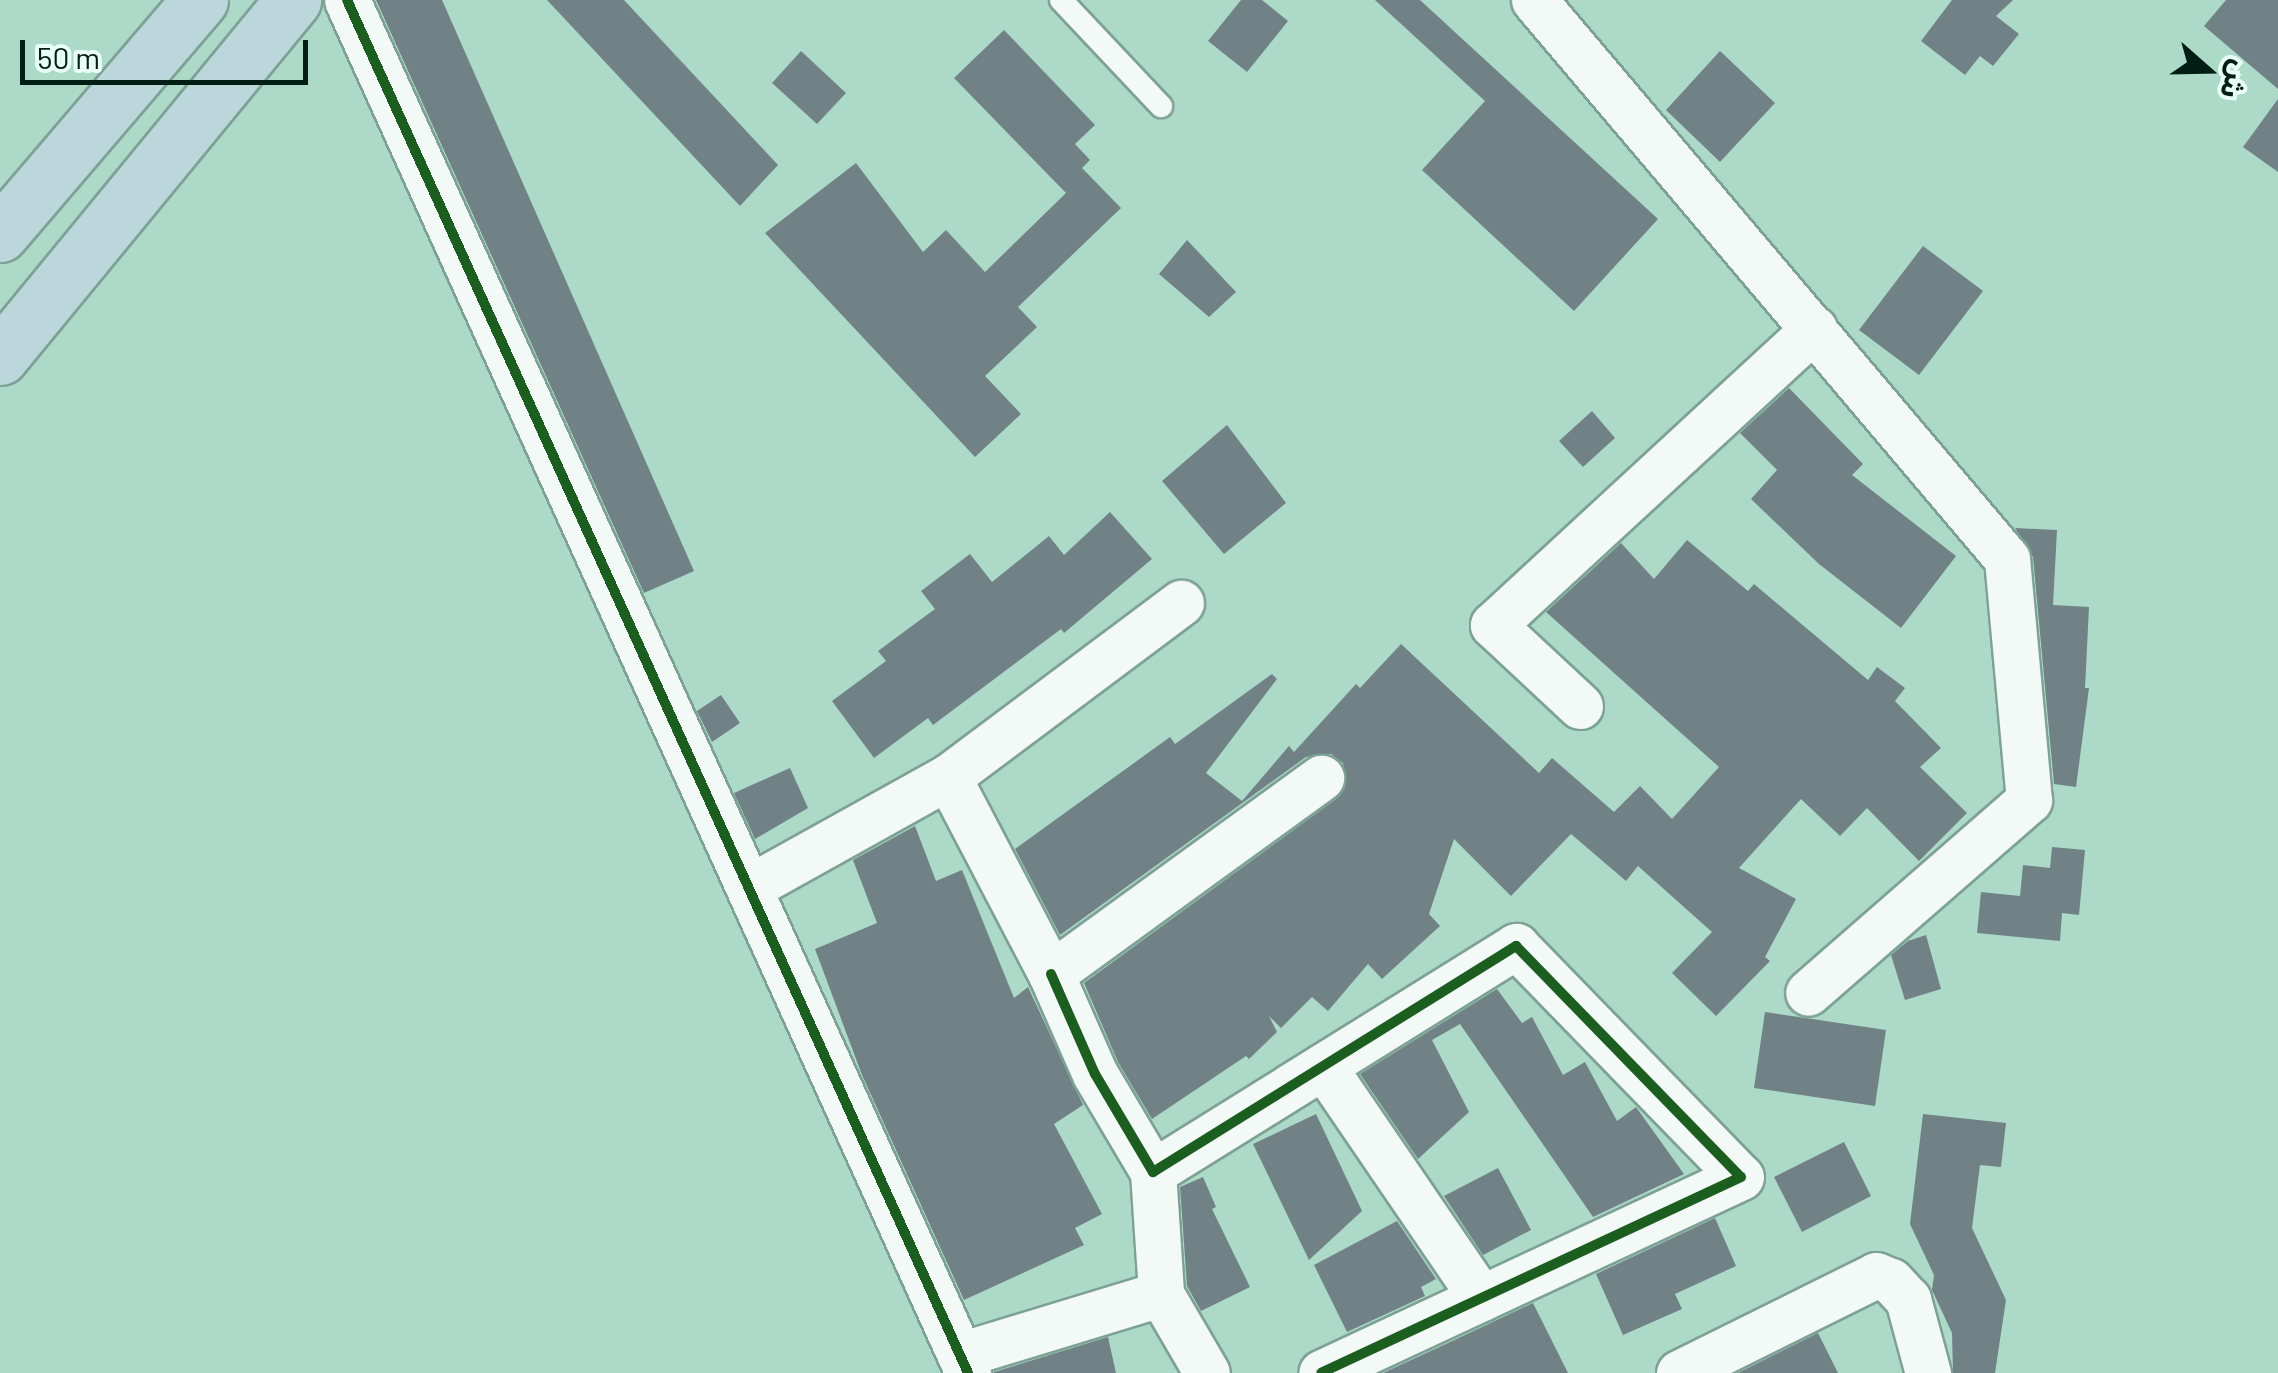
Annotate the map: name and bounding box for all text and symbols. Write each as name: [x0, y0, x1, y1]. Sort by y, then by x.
scale bar: [25, 20, 312, 82]
north arrow: [2158, 20, 2258, 120]
text: 50 m: [37, 39, 100, 75]
text: ش: [2214, 56, 2259, 104]

